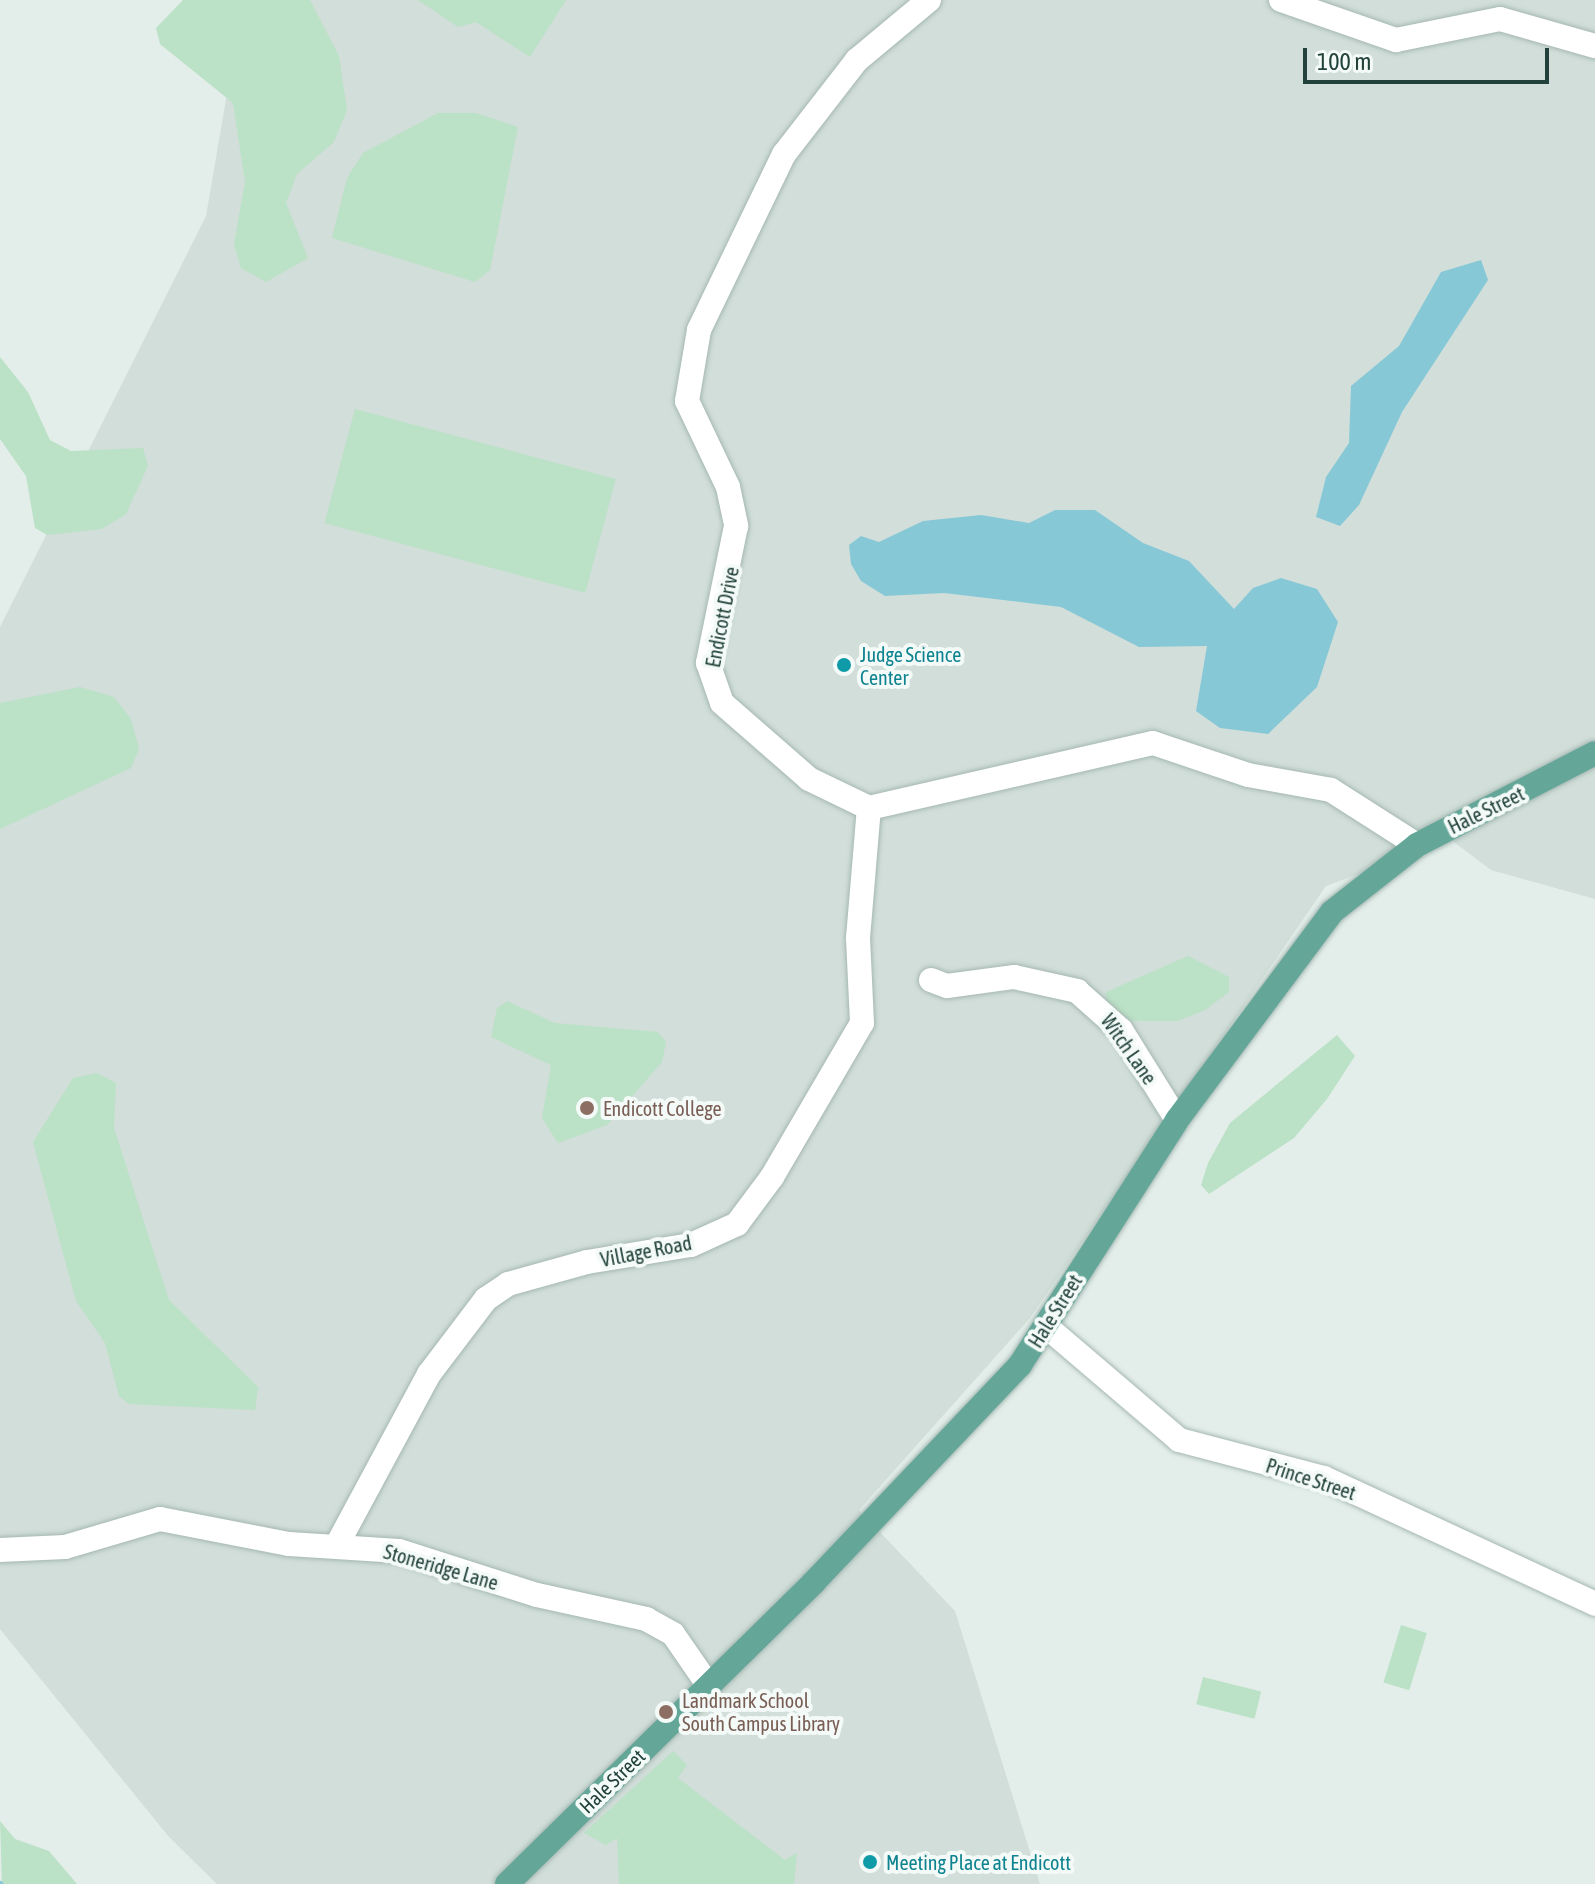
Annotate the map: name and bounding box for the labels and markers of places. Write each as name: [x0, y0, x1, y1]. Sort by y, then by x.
place label: Judge Science Center: [860, 642, 961, 689]
marker: Judge Science Center: [835, 656, 853, 674]
place label: Endicott College: [603, 1096, 722, 1120]
marker: Endicott College: [578, 1099, 596, 1117]
place label: Landmark School South Campus Library: [682, 1688, 840, 1735]
marker: Landmark School South Campus Library: [657, 1703, 675, 1721]
place label: Meeting Place at Endicott: [886, 1850, 1071, 1874]
marker: Meeting Place at Endicott: [861, 1853, 879, 1871]

